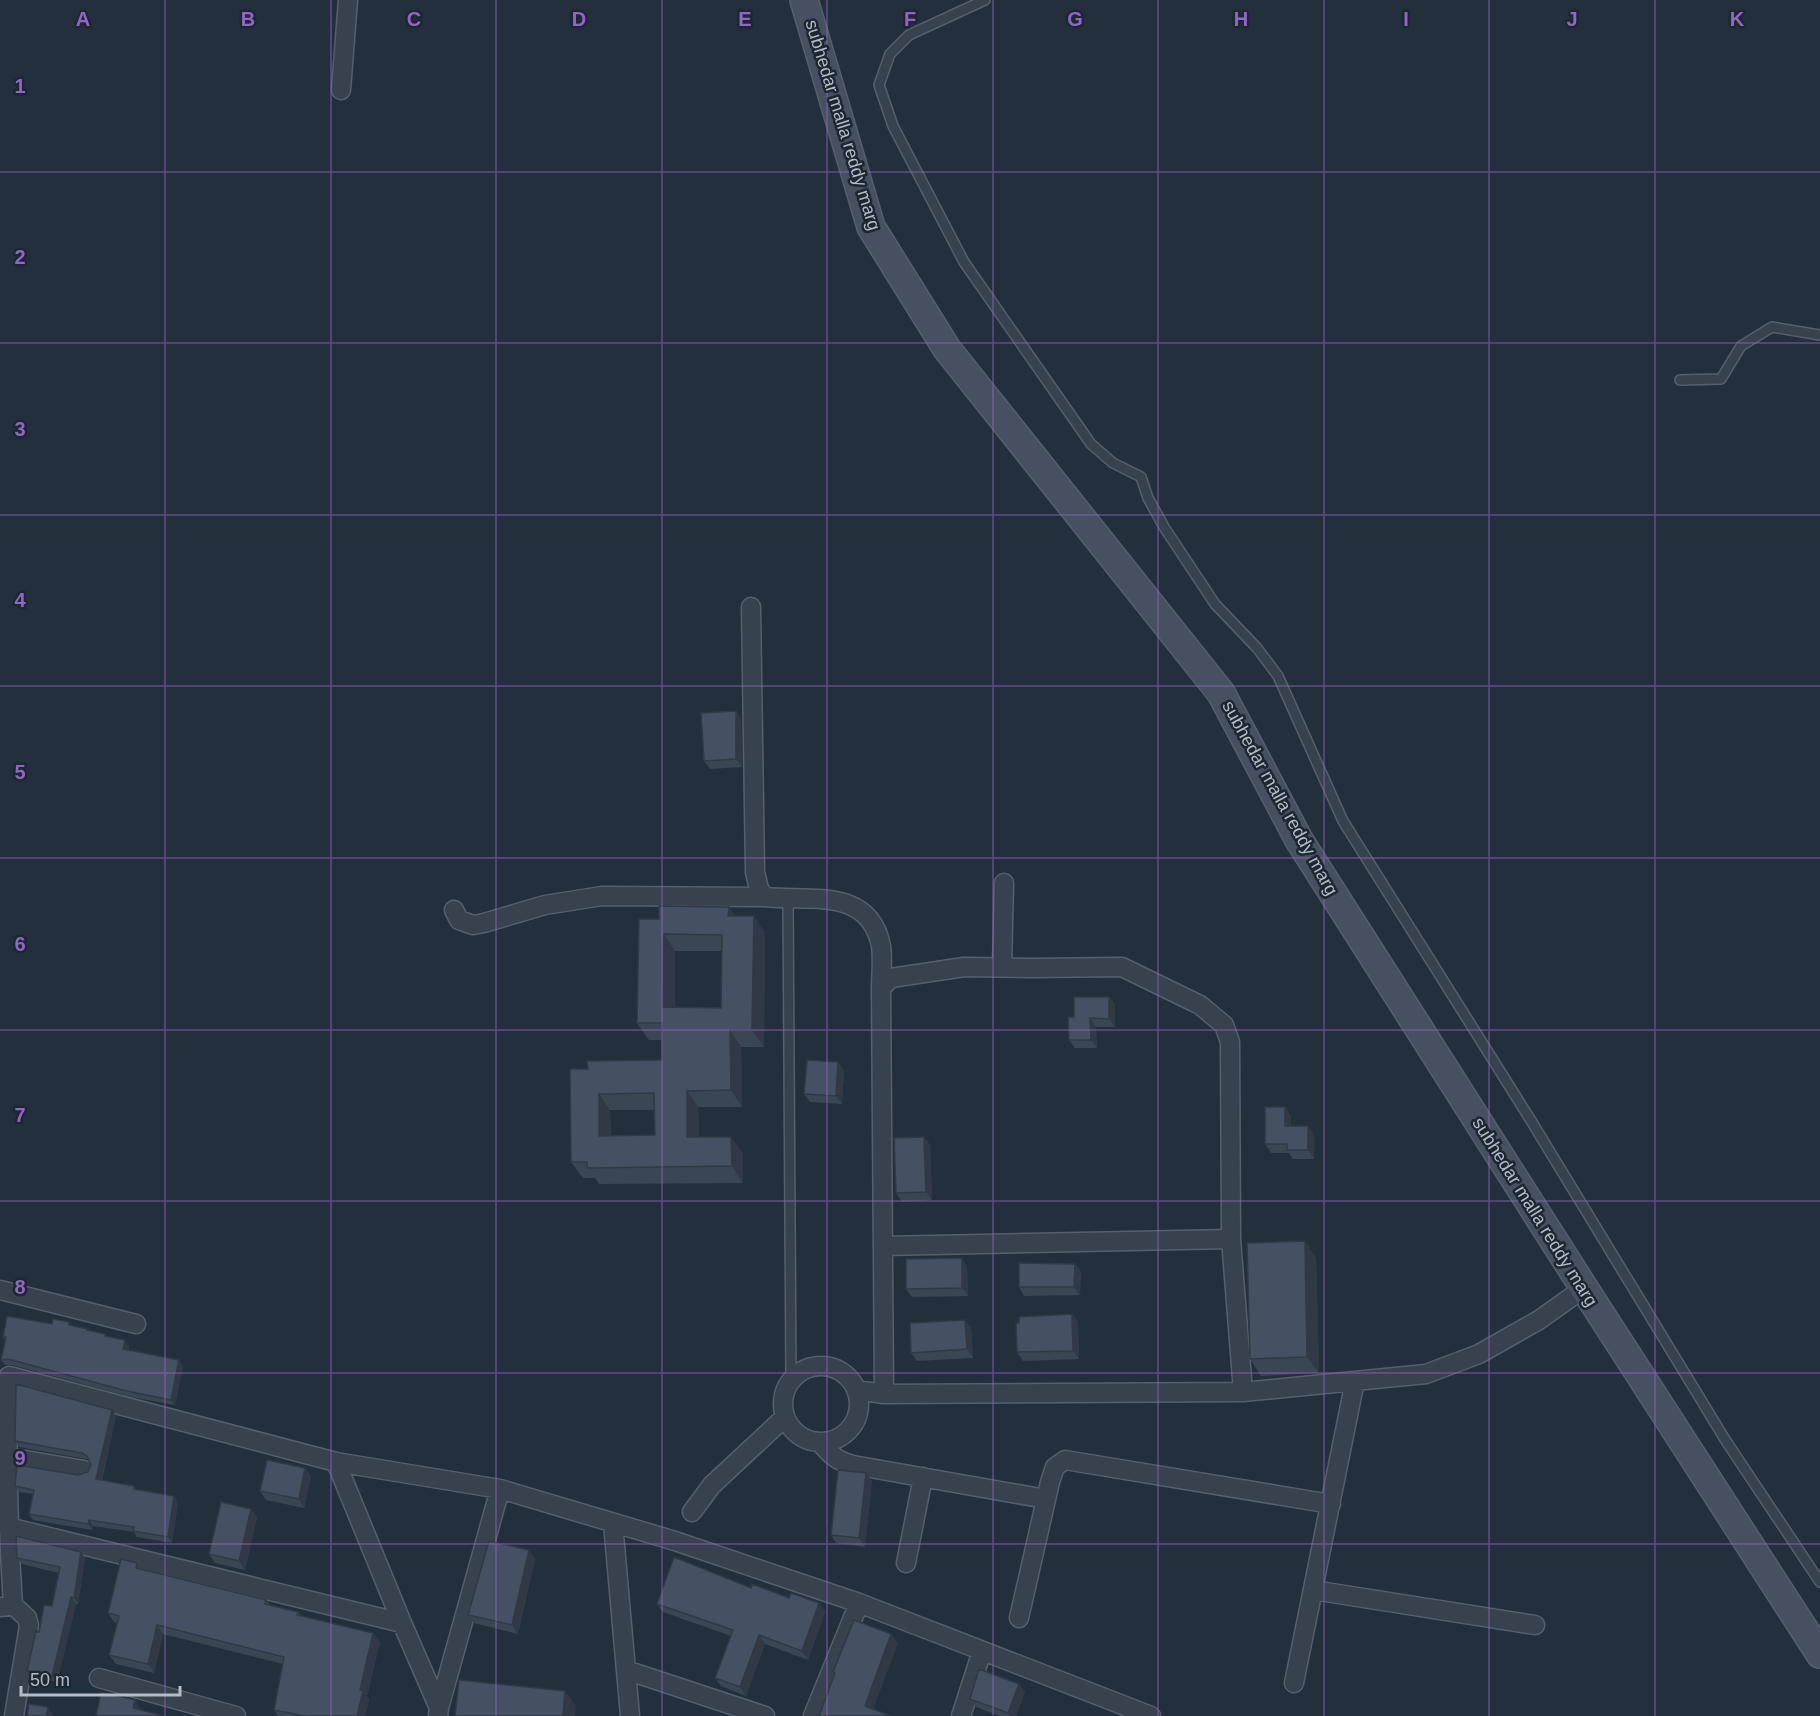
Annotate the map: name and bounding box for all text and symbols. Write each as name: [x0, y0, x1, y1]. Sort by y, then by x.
text: A: [76, 8, 90, 30]
text: B: [241, 8, 255, 30]
text: C: [407, 8, 421, 30]
text: D: [572, 8, 586, 30]
text: E: [738, 8, 752, 30]
text: F: [904, 8, 916, 30]
text: G: [1067, 8, 1083, 30]
text: H: [1234, 8, 1248, 30]
text: I: [1403, 8, 1409, 30]
text: J: [1566, 8, 1578, 30]
text: K: [1730, 8, 1745, 30]
street label: subhedar malla reddy marg: [801, 17, 885, 233]
text: 1: [14, 75, 26, 97]
text: 2: [14, 246, 26, 268]
text: 3: [14, 418, 26, 440]
text: 4: [14, 589, 26, 611]
street label: subhedar malla reddy marg: [1218, 697, 1342, 899]
text: 5: [14, 761, 26, 783]
text: 6: [14, 933, 26, 955]
text: 7: [14, 1104, 26, 1126]
street label: subhedar malla reddy marg: [1468, 1114, 1602, 1310]
text: 8: [14, 1276, 26, 1298]
text: 9: [14, 1447, 26, 1469]
scale bar: [21, 1659, 180, 1697]
text: 50 m: [30, 1670, 70, 1690]

